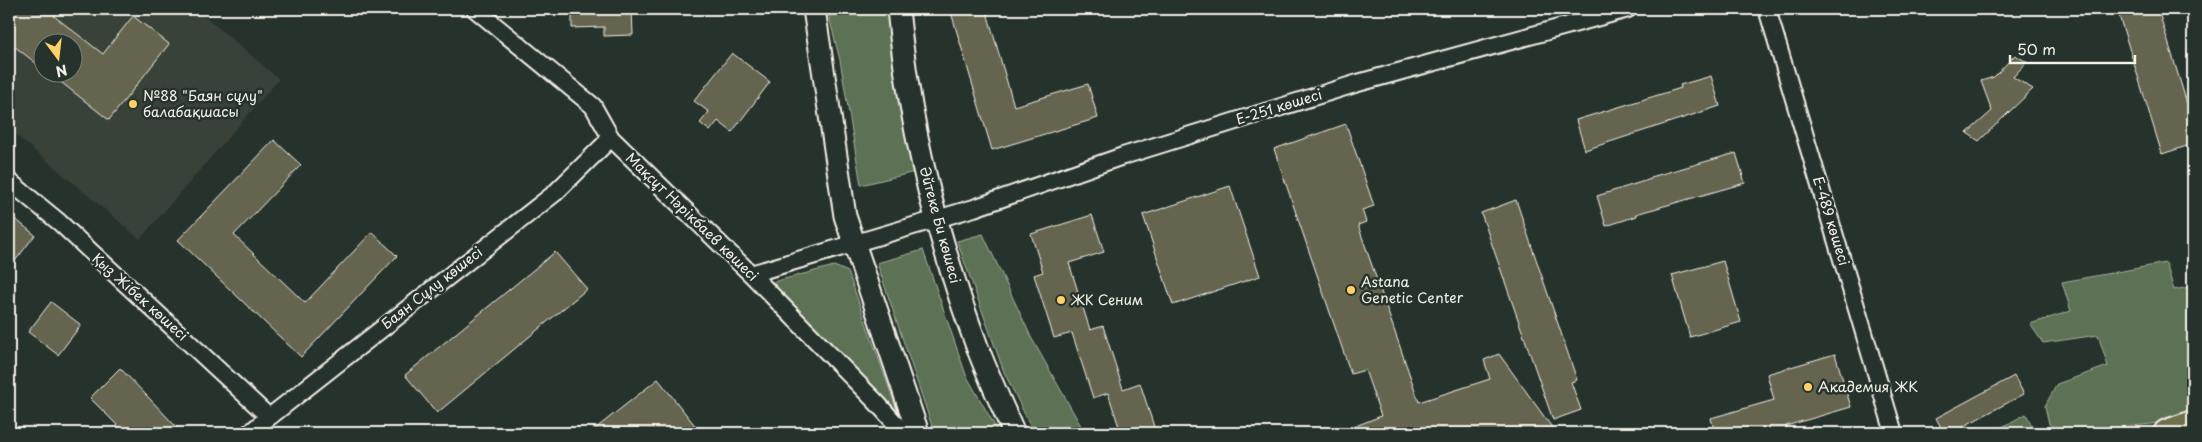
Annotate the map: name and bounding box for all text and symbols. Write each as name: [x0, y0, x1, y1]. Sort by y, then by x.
north arrow: [32, 32, 82, 82]
scale bar: [2010, 32, 2134, 64]
text: 50 m: [2017, 37, 2056, 60]
text: N: [53, 59, 70, 83]
street label: Е-251 көшесі: [1233, 83, 1325, 130]
place label: №88 "Баян сұлу" балабақшасы: [143, 85, 263, 122]
marker: №88 "Баян сұлу" балабақшасы: [127, 98, 139, 110]
street label: Мақсұт Нәрікбаев көшесі: [621, 148, 763, 286]
street label: Әйтеке Би көшесі: [915, 164, 966, 286]
street label: Е-489 көшесі: [1808, 174, 1855, 268]
street label: Баян Сұлу көшесі: [377, 241, 487, 334]
street label: Қыз Жібек көшесі: [88, 248, 193, 345]
place label: Astana Genetic Center: [1361, 271, 1464, 308]
marker: Astana Genetic Center: [1345, 284, 1357, 296]
place label: ЖК Сеним: [1071, 289, 1144, 310]
marker: ЖК Сеним: [1055, 294, 1067, 306]
place label: Академия ЖК: [1818, 376, 1918, 397]
marker: Академия ЖК: [1802, 381, 1814, 393]

